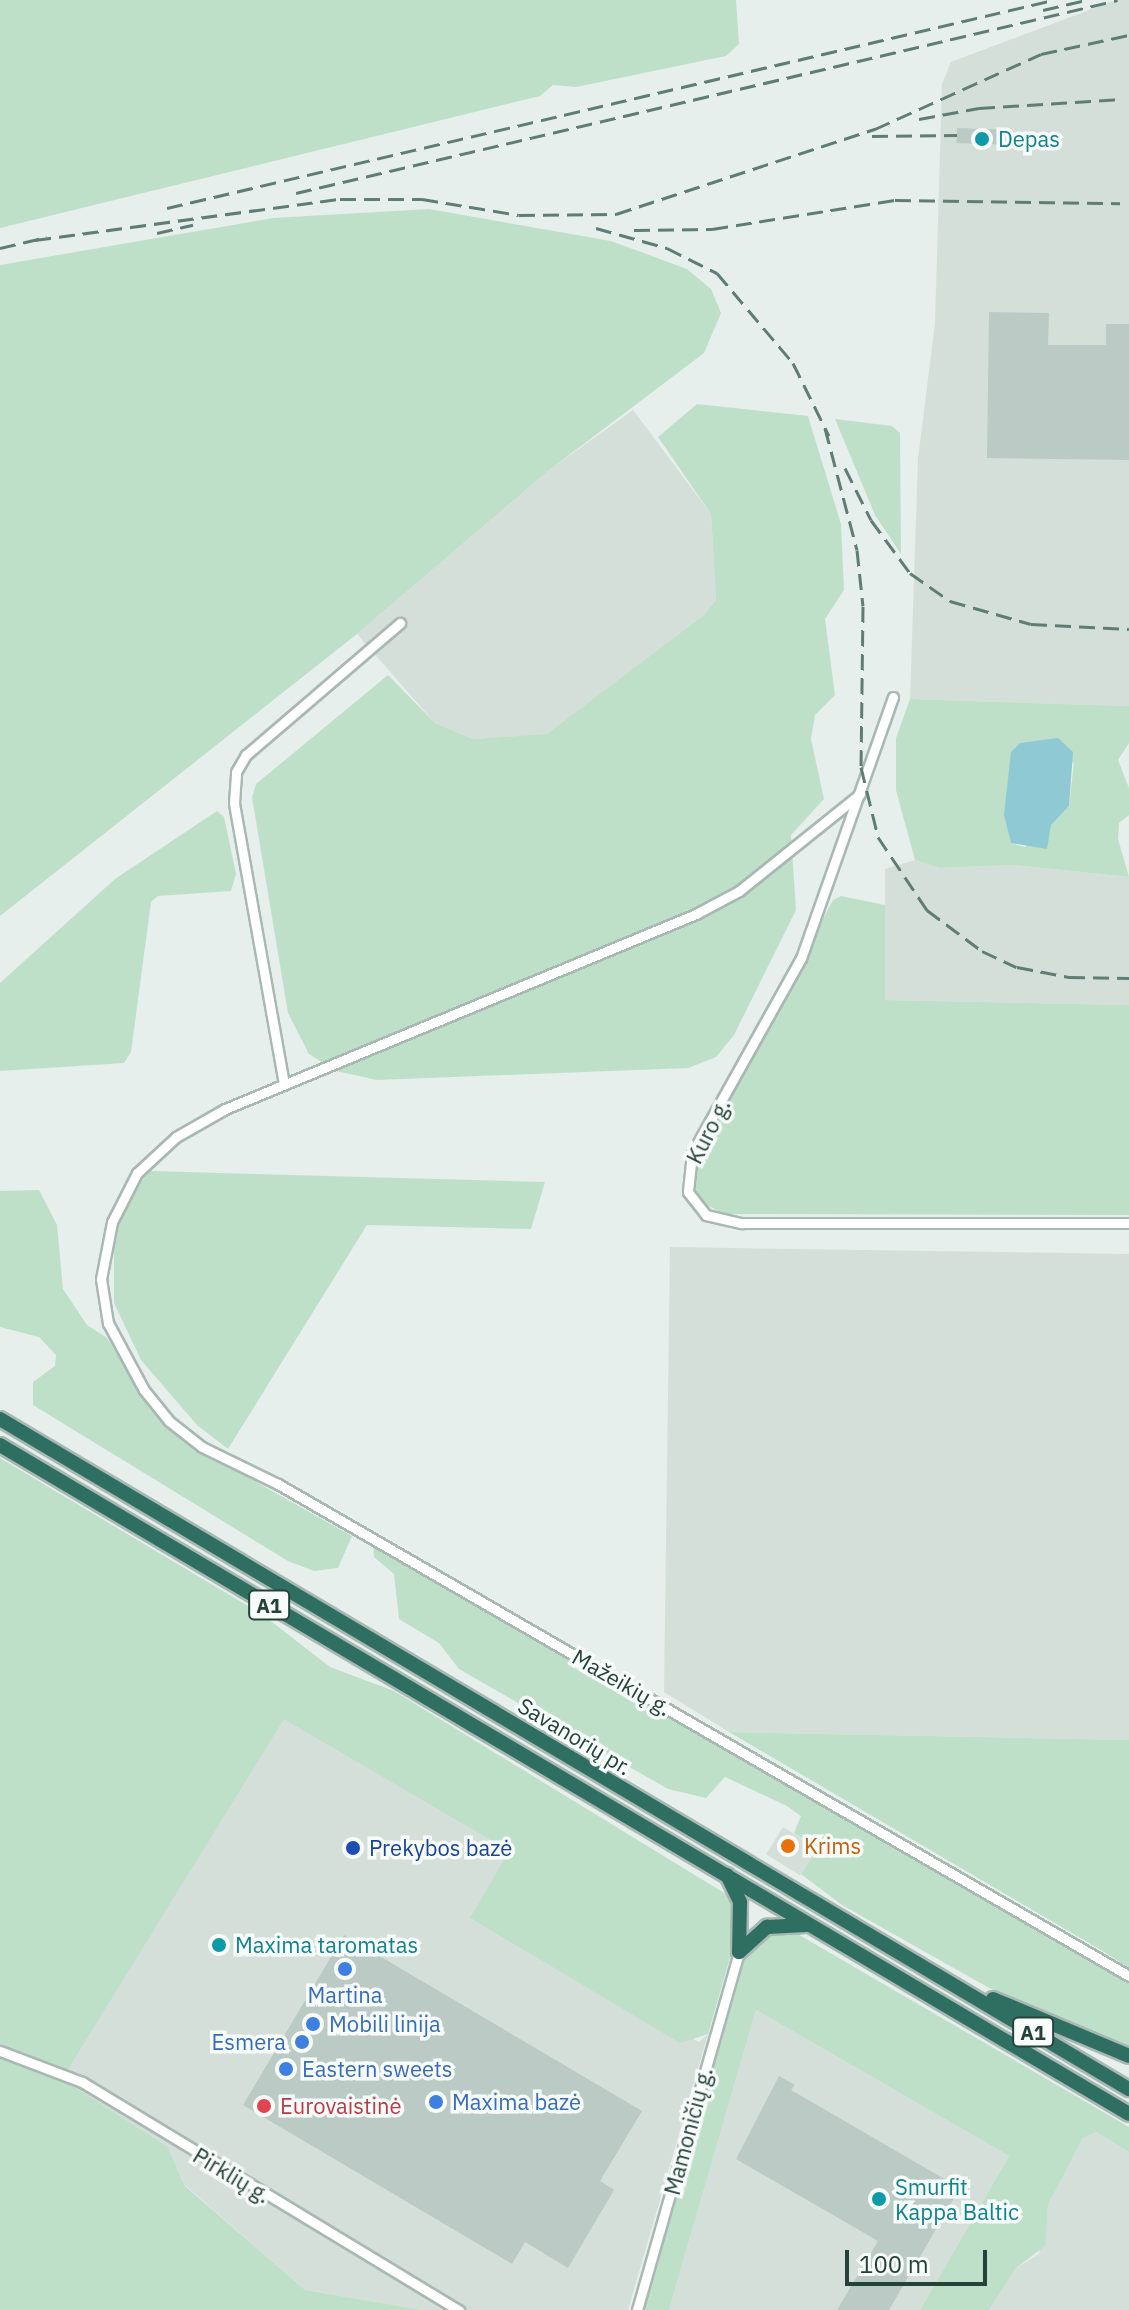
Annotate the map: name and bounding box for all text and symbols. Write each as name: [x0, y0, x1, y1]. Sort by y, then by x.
place label: Depas: [998, 126, 1060, 152]
marker: Depas: [973, 130, 991, 148]
street label: Kuro g.: [680, 1094, 736, 1168]
road number: A1: [247, 1589, 291, 1621]
street label: Mažeikių g.: [568, 1643, 676, 1721]
street label: Savanorių pr.: [513, 1692, 637, 1780]
place label: Krims: [804, 1833, 861, 1859]
place label: Prekybos bazė: [369, 1835, 512, 1861]
marker: Krims: [779, 1837, 797, 1855]
marker: Prekybos bazė: [344, 1839, 362, 1857]
place label: Maxima taromatas: [235, 1932, 418, 1958]
marker: Maxima taromatas: [210, 1936, 228, 1954]
marker: Martina: [336, 1960, 354, 1978]
place label: Martina: [307, 1982, 383, 2008]
place label: Mobili linija: [329, 2011, 441, 2037]
marker: Mobili linija: [304, 2015, 322, 2033]
road number: A1: [1011, 2016, 1055, 2048]
place label: Esmera: [211, 2029, 286, 2055]
marker: Esmera: [293, 2033, 311, 2051]
place label: Eastern sweets: [302, 2056, 453, 2082]
marker: Eastern sweets: [277, 2060, 295, 2078]
street label: Mamoničių g.: [658, 2064, 718, 2198]
place label: Maxima bazė: [452, 2089, 581, 2115]
place label: Eurovaistinė: [280, 2093, 402, 2119]
marker: Maxima bazė: [427, 2093, 445, 2111]
marker: Eurovaistinė: [255, 2097, 273, 2115]
street label: Pirklių g.: [189, 2142, 275, 2208]
place label: Smurfit Kappa Baltic: [895, 2173, 1019, 2224]
marker: Smurfit Kappa Baltic: [870, 2190, 888, 2208]
scale bar: [849, 2234, 991, 2284]
text: 100 m: [859, 2248, 929, 2280]

